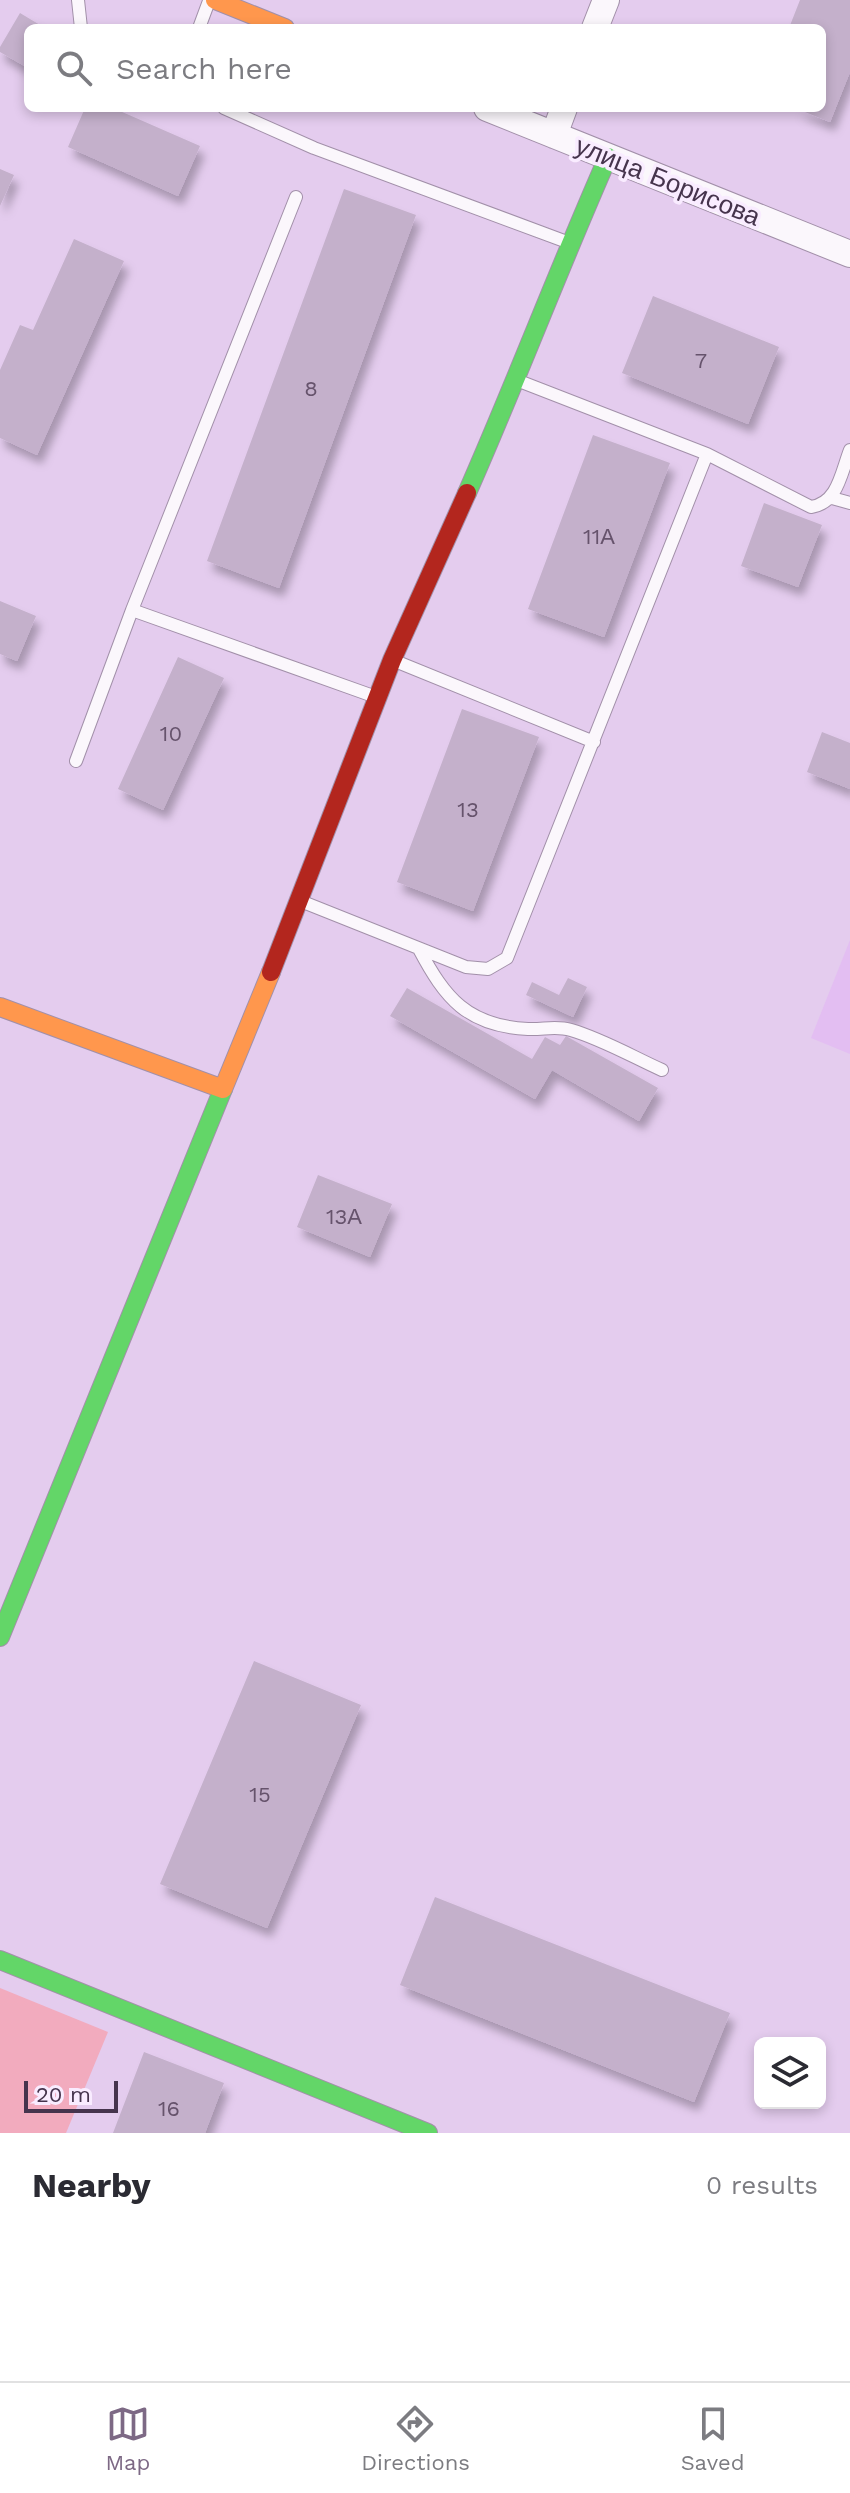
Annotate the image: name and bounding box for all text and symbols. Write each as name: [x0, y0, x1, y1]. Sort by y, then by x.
search box: [24, 24, 826, 112]
icon: search: [52, 46, 96, 90]
text: Search here: [116, 51, 292, 86]
street label: улица Борисова: [571, 130, 765, 232]
house number: 7: [695, 348, 707, 373]
house number: 8: [304, 376, 318, 401]
house number: 11А: [583, 524, 615, 549]
house number: 10: [160, 721, 182, 746]
house number: 13: [457, 797, 479, 822]
house number: 13А: [326, 1204, 362, 1229]
house number: 15: [249, 1782, 271, 1807]
map controls: [754, 2037, 826, 2109]
button: layers: [754, 2037, 826, 2109]
scale bar: [24, 2077, 118, 2113]
text: 20 m: [36, 2082, 91, 2107]
house number: 16: [158, 2096, 180, 2121]
text: Nearby: [32, 2165, 151, 2205]
text: 0 results: [706, 2170, 818, 2200]
tab: Map: [105, 2402, 150, 2475]
tab: Directions: [361, 2402, 470, 2475]
tab: Saved: [681, 2402, 745, 2475]

